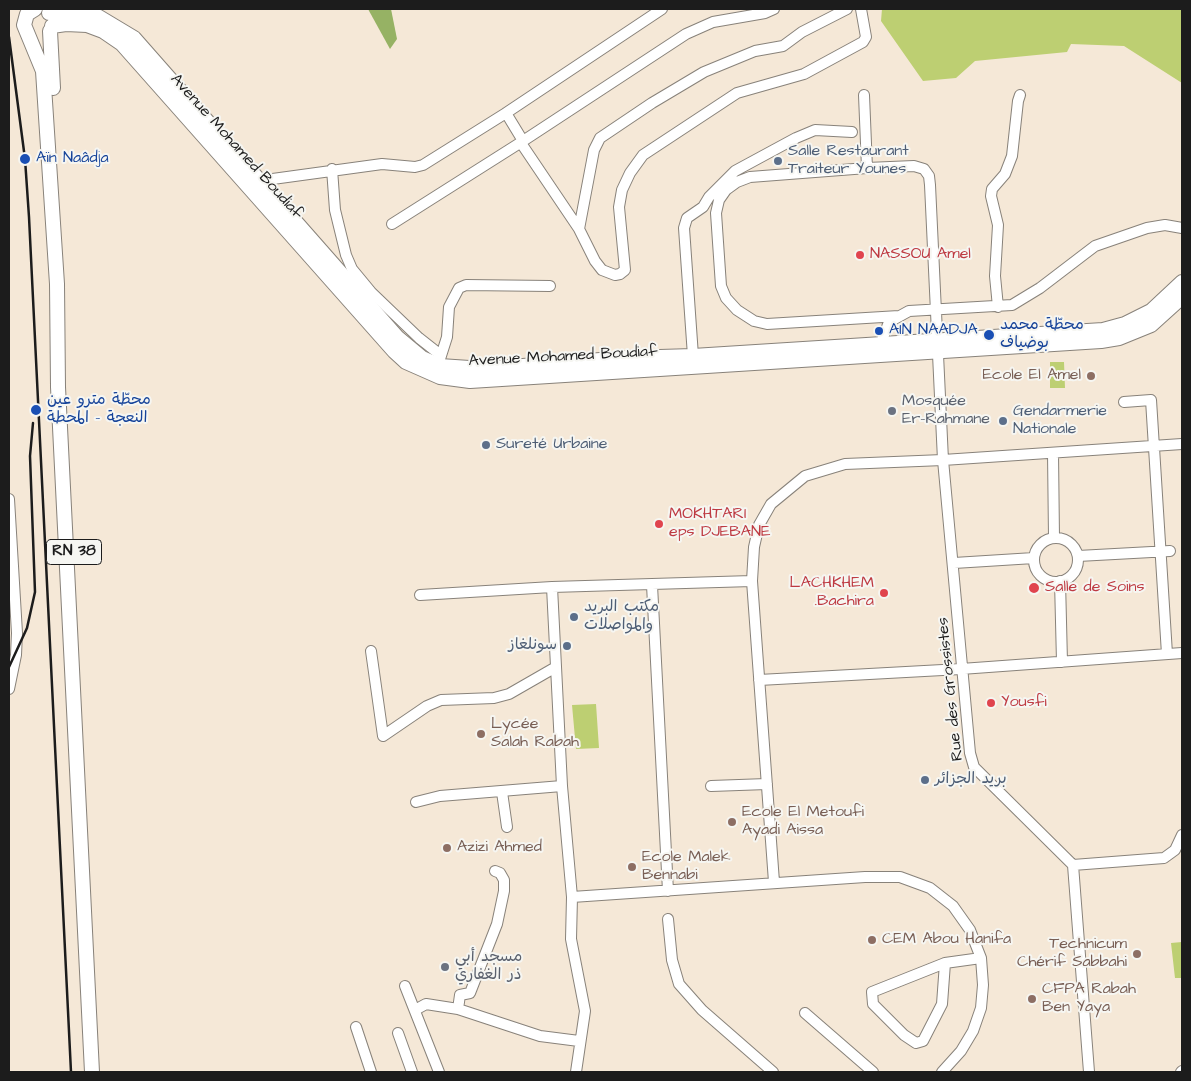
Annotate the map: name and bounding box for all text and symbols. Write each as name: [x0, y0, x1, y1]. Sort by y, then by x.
street label: Avenue Mohamed Boudiaf: [166, 70, 306, 224]
place label: Salle Restaurant Traiteur Younes: [788, 142, 909, 180]
place label: Aïn Naâdja: [36, 149, 109, 169]
marker: Aïn Naâdja: [18, 152, 32, 166]
marker: Salle Restaurant Traiteur Younes: [772, 155, 784, 167]
place label: NASSOU Amel: [870, 245, 971, 265]
marker: NASSOU Amel: [854, 249, 866, 261]
place label: محطّة محمد بوضياف: [1000, 316, 1084, 354]
place label: AIN NAADJA: [889, 321, 978, 341]
marker: AIN NAADJA: [873, 325, 885, 337]
marker: محطّة محمد بوضياف: [982, 328, 996, 342]
street label: Avenue Mohamed Boudiaf: [468, 342, 658, 372]
place label: Ecole El Amel: [983, 366, 1081, 386]
marker: Ecole El Amel: [1085, 370, 1097, 382]
place label: محطّة مترو عين النعجة – المحطة: [47, 391, 151, 429]
place label: Mosquée Er-Rahmane: [902, 392, 990, 430]
place label: Gendarmerie Nationale: [1013, 402, 1107, 440]
marker: محطّة مترو عين النعجة – المحطة: [29, 403, 43, 417]
marker: Mosquée Er-Rahmane: [886, 405, 898, 417]
marker: Gendarmerie Nationale: [997, 415, 1009, 427]
place label: Sureté Urbaine: [496, 435, 607, 455]
marker: Sureté Urbaine: [480, 439, 492, 451]
place label: MOKHTARI eps DJEBANE: [669, 505, 770, 543]
marker: MOKHTARI eps DJEBANE: [653, 518, 665, 530]
road number: RN 38: [46, 540, 102, 564]
place label: LACHKHEM .Bachira: [790, 574, 874, 612]
place label: Salle de Soins: [1045, 578, 1145, 598]
marker: Salle de Soins: [1027, 581, 1041, 595]
marker: LACHKHEM .Bachira: [878, 587, 890, 599]
place label: مكتب البريد والمواصلات: [584, 598, 659, 636]
marker: مكتب البريد والمواصلات: [568, 611, 580, 623]
street label: Rue des Grossistes: [934, 616, 968, 762]
place label: سونلغاز: [509, 636, 557, 656]
marker: سونلغاز: [561, 640, 573, 652]
place label: Yousfi: [1001, 693, 1047, 713]
marker: Yousfi: [985, 697, 997, 709]
place label: Lycée Salah Rabah: [491, 715, 579, 753]
marker: Lycée Salah Rabah: [475, 728, 487, 740]
place label: بريد الجزائر: [935, 770, 1007, 790]
marker: بريد الجزائر: [919, 774, 931, 786]
place label: Ecole El Metoufi Ayadi Aissa: [742, 803, 864, 841]
marker: Ecole El Metoufi Ayadi Aissa: [726, 816, 738, 828]
place label: Azizi Ahmed: [457, 838, 542, 858]
marker: Azizi Ahmed: [441, 842, 453, 854]
place label: Ecole Malek Bennabi: [642, 848, 731, 886]
marker: Ecole Malek Bennabi: [626, 861, 638, 873]
place label: CEM Abou Hanifa: [882, 930, 1011, 950]
marker: CEM Abou Hanifa: [866, 934, 878, 946]
place label: Technicum Chérif Sabbahi: [1017, 935, 1127, 973]
place label: مسجد أبي ذر الغفاري: [455, 948, 522, 986]
marker: Technicum Chérif Sabbahi: [1131, 948, 1143, 960]
marker: مسجد أبي ذر الغفاري: [439, 961, 451, 973]
place label: CFPA Rabah Ben Yaya: [1042, 980, 1136, 1018]
marker: CFPA Rabah Ben Yaya: [1026, 993, 1038, 1005]

